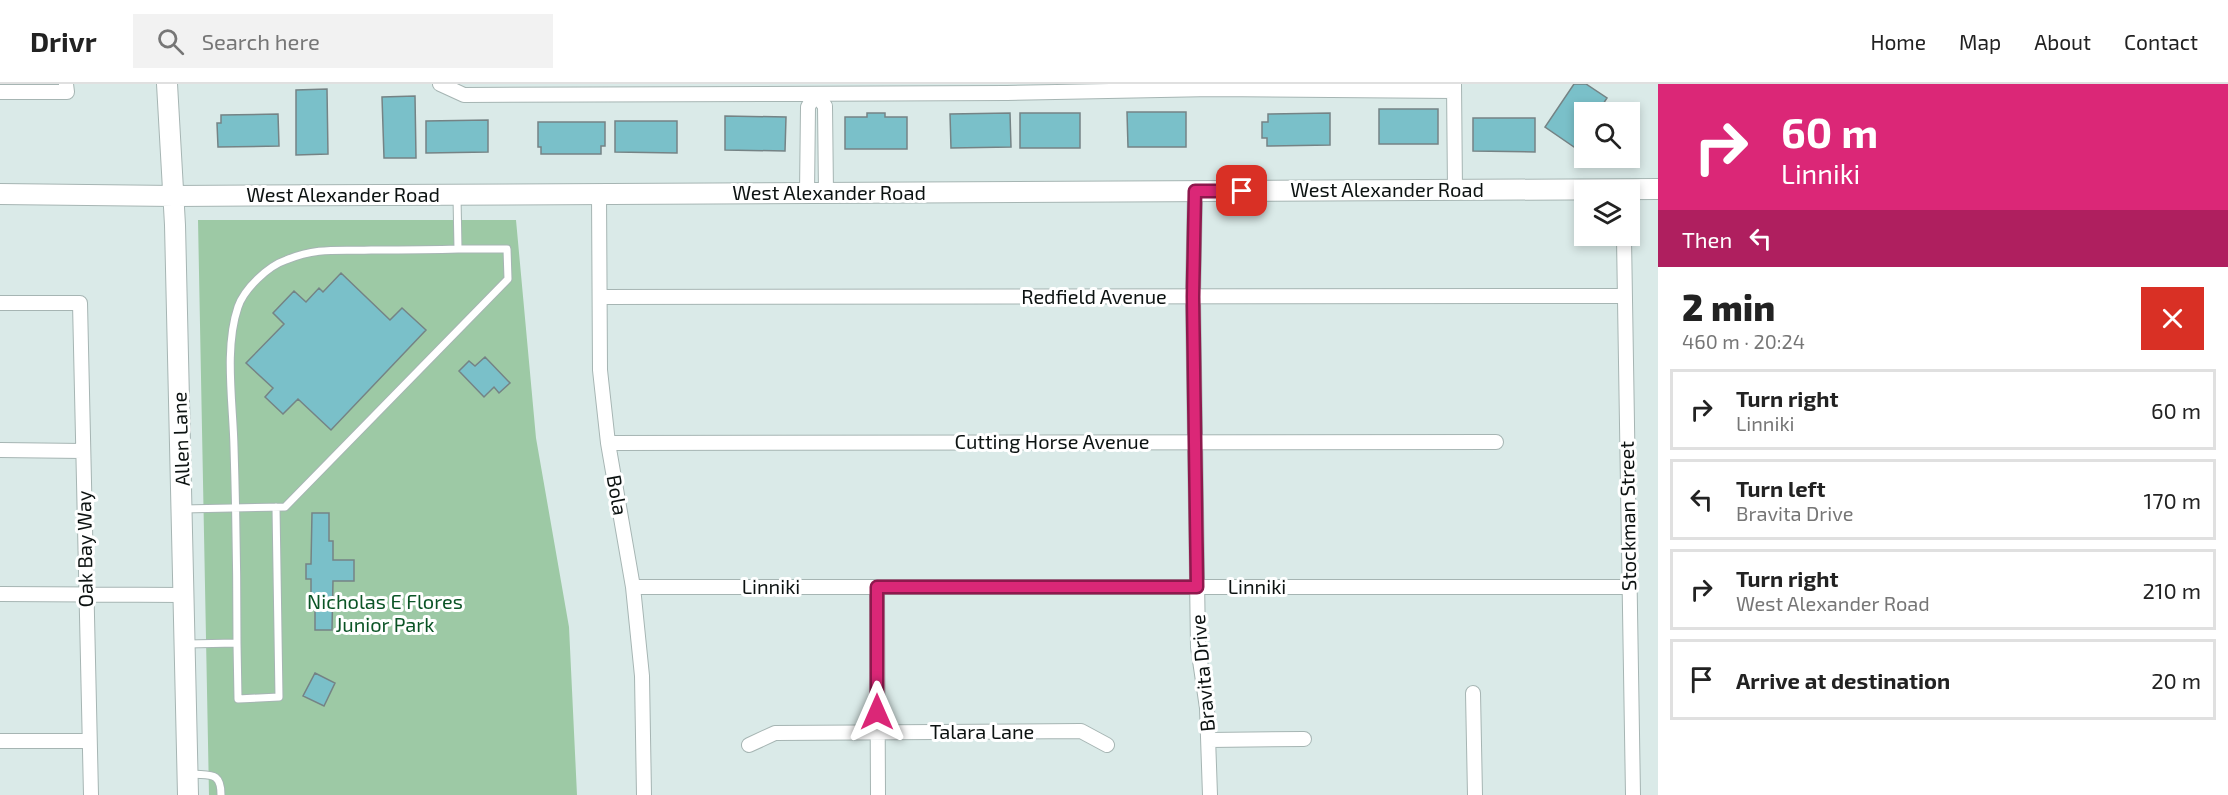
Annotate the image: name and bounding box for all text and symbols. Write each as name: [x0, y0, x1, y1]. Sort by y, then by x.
search box: [133, 14, 553, 68]
text: Drivr: [30, 24, 97, 58]
icon: search: [154, 25, 187, 58]
text: Search here: [202, 28, 320, 54]
text: Home: [1870, 29, 1926, 54]
text: Map: [1959, 29, 2001, 54]
text: About: [2034, 29, 2091, 54]
text: Contact: [2124, 29, 2198, 54]
map controls: [1574, 102, 1640, 246]
button: search: [1574, 102, 1640, 168]
text: 60 m: [1781, 106, 1878, 156]
icon: right: [1682, 108, 1760, 186]
text: Linniki: [1781, 157, 1860, 189]
pin: [1216, 165, 1267, 216]
icon: arrive: [1225, 174, 1258, 207]
street label: West Alexander Road: [1290, 177, 1484, 201]
street label: West Alexander Road: [732, 180, 926, 204]
button: layers: [1574, 180, 1640, 246]
street label: West Alexander Road: [246, 182, 440, 206]
icon: left: [1744, 222, 1777, 255]
text: Then: [1682, 226, 1732, 252]
street label: Redfield Avenue: [1021, 284, 1167, 308]
text: 2 min: [1682, 285, 1775, 328]
button: close: [2141, 287, 2204, 350]
text: 460 m · 20:24: [1682, 329, 1805, 353]
text: Turn right: [1736, 385, 1838, 411]
street label: Allen Lane: [166, 391, 194, 487]
icon: right: [1685, 393, 1718, 426]
text: 60 m: [2151, 397, 2201, 423]
text: Linniki: [1736, 411, 1795, 435]
street label: Cutting Horse Avenue: [955, 429, 1149, 453]
street label: Stockman Street: [1614, 440, 1640, 591]
street label: Bola: [603, 473, 633, 517]
text: Turn left: [1736, 475, 1825, 501]
icon: left: [1685, 483, 1718, 516]
text: 170 m: [2144, 487, 2201, 513]
street label: Oak Bay Way: [71, 490, 97, 608]
text: Bravita Drive: [1736, 501, 1854, 525]
text: Turn right: [1736, 565, 1838, 591]
icon: right: [1685, 573, 1718, 606]
street label: Linniki: [742, 574, 800, 598]
street label: Linniki: [1228, 574, 1286, 598]
text: 210 m: [2142, 577, 2201, 603]
park label: Nicholas E Flores Junior Park: [307, 589, 463, 636]
text: West Alexander Road: [1736, 591, 1930, 615]
street label: Bravita Drive: [1185, 614, 1219, 733]
icon: arrive: [1685, 663, 1718, 696]
text: Arrive at destination: [1736, 667, 1950, 693]
text: 20 m: [2151, 667, 2201, 693]
position arrow: [845, 680, 909, 744]
street label: Talara Lane: [930, 719, 1034, 743]

